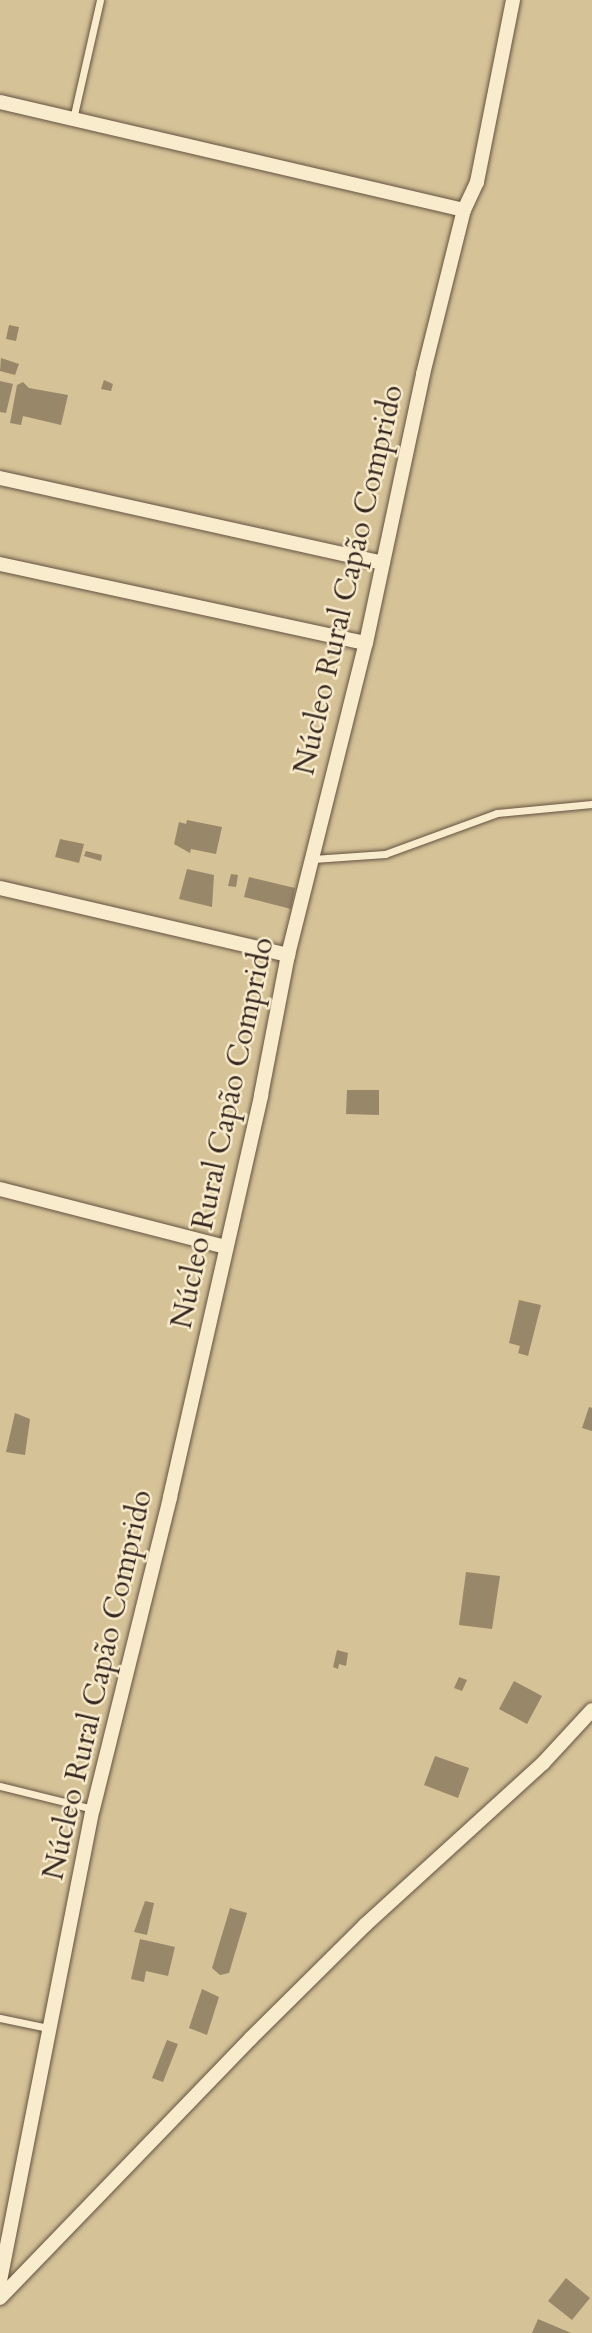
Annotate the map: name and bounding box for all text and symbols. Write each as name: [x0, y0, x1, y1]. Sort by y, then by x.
street label: Núcleo Rural Capão Comprido: [287, 381, 411, 779]
street label: Núcleo Rural Capão Comprido: [164, 934, 282, 1332]
street label: Núcleo Rural Capão Comprido: [36, 1486, 160, 1884]

